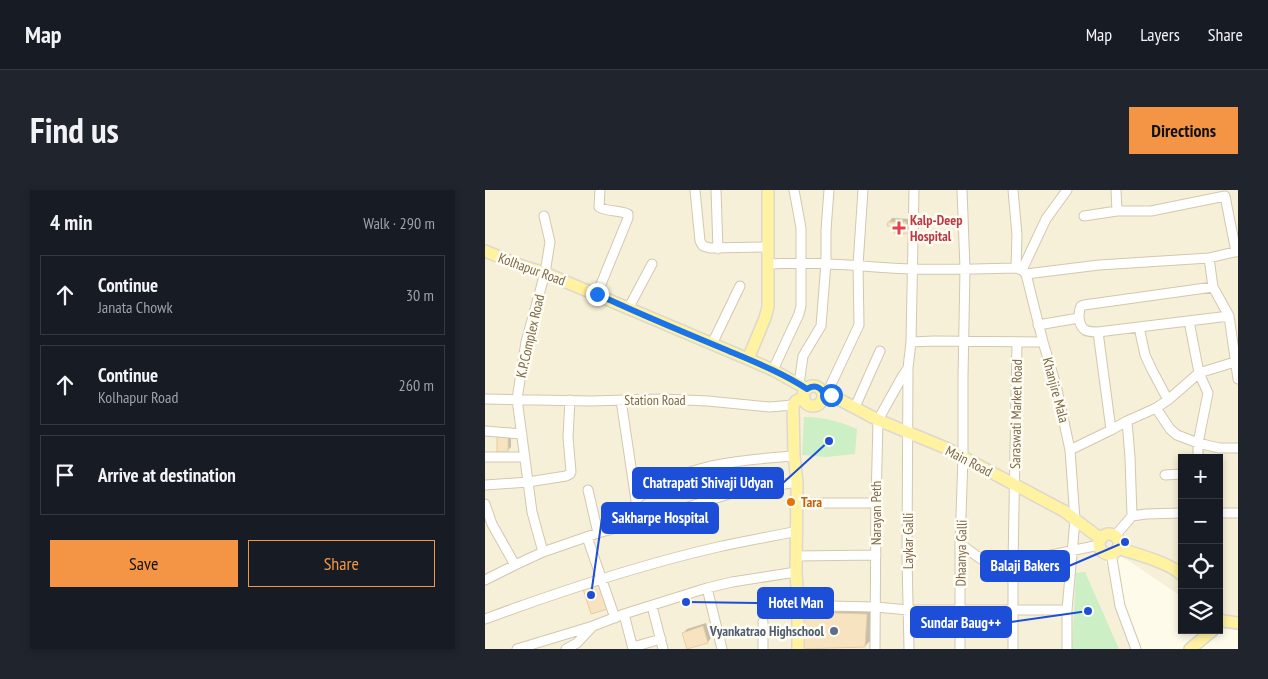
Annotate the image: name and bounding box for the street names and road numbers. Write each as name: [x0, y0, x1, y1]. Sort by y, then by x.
street label: Kolhapur Road: [496, 249, 568, 289]
street label: K.P.Complex Road: [512, 293, 548, 379]
street label: Khanjire Mala: [1039, 355, 1073, 425]
street label: Saraswati Market Road: [1006, 359, 1026, 469]
street label: Station Road: [624, 391, 686, 409]
street label: Main Road: [942, 442, 996, 480]
street label: Narayan Peth: [867, 481, 885, 545]
street label: Laykar Galli: [899, 513, 917, 569]
street label: Dhaanya Galli: [951, 519, 971, 587]

